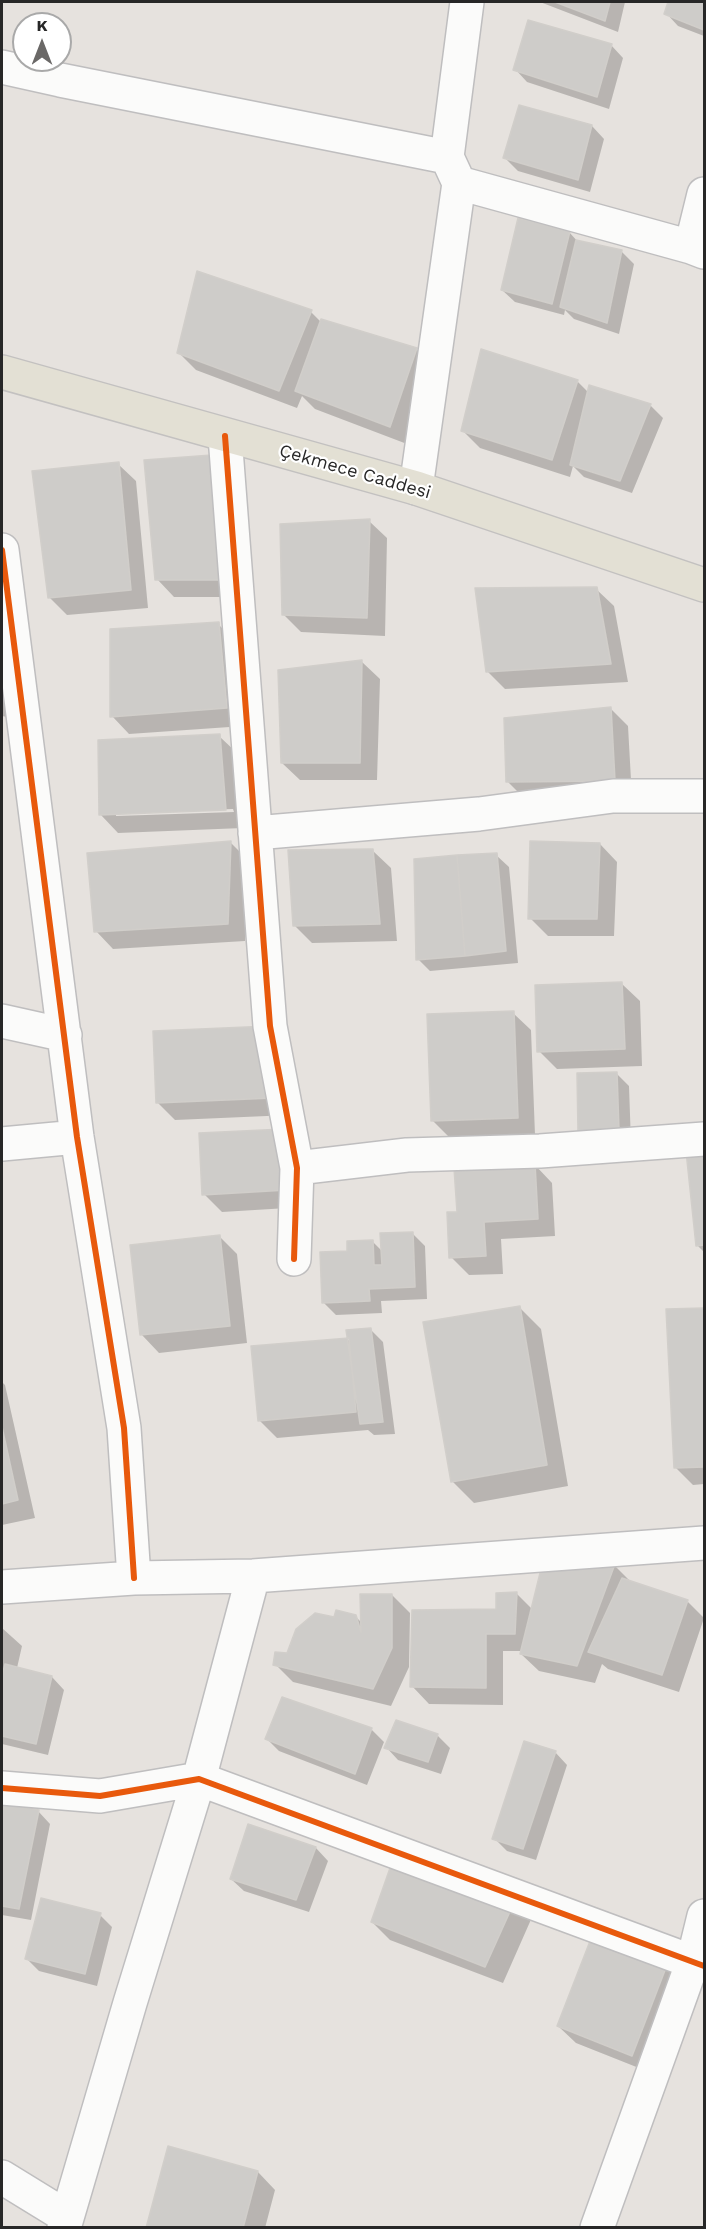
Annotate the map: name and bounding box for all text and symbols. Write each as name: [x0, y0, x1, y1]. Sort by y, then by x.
north arrow: [12, 12, 72, 72]
text: K: [36, 16, 48, 35]
street label: Çekmece Caddesi: [277, 440, 433, 504]

